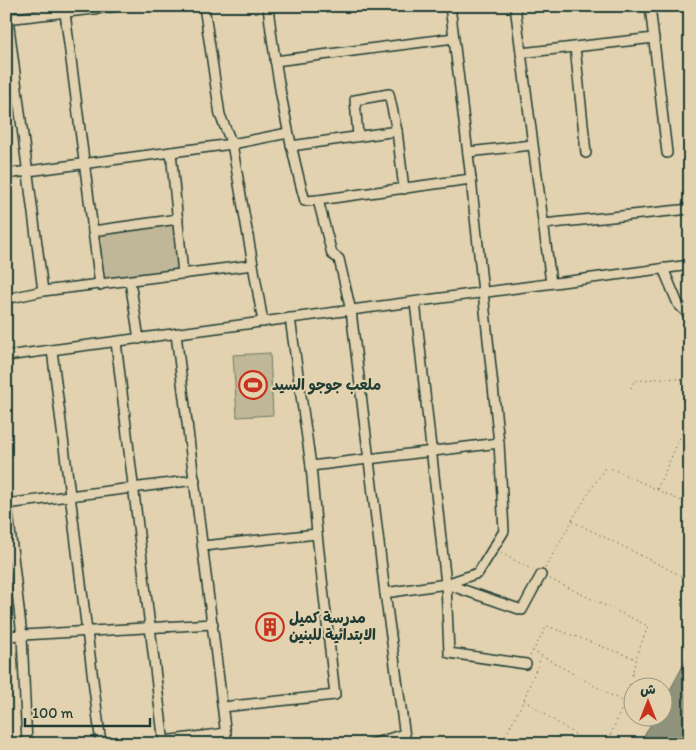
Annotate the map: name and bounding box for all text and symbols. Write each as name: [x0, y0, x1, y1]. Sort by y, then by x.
sports icon: ملعب جوجو السيد: [238, 370, 268, 400]
place label: ملعب جوجو السيد: [272, 376, 381, 395]
place label: مدرسة كميل الابتدائية للبنين: [289, 609, 376, 644]
building icon: مدرسة كميل الابتدائية للبنين: [255, 612, 285, 642]
north arrow: [624, 678, 674, 728]
text: ش: [640, 681, 656, 698]
scale bar: [25, 695, 150, 727]
text: 100 m: [32, 704, 74, 722]

